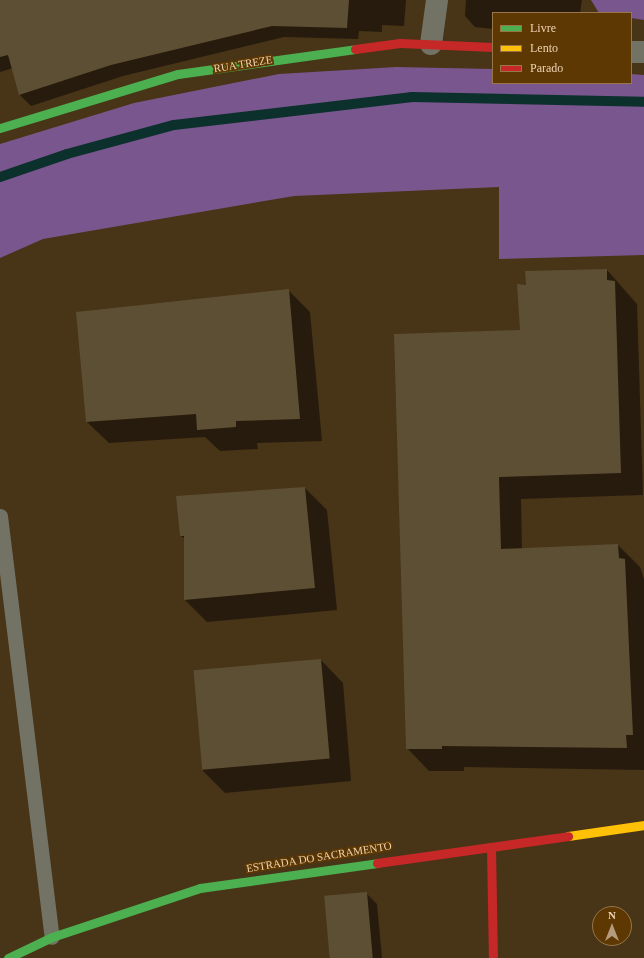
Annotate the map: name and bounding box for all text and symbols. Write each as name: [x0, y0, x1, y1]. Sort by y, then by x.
legend: [492, 12, 632, 84]
text: Livre: [530, 21, 556, 35]
text: Lento: [530, 41, 558, 55]
street label: RUA TREZE: [212, 53, 274, 75]
text: Parado: [530, 61, 563, 75]
street label: ESTRADA DO SACRAMENTO: [245, 839, 393, 875]
north arrow: [592, 906, 632, 946]
text: N: [608, 909, 616, 921]

